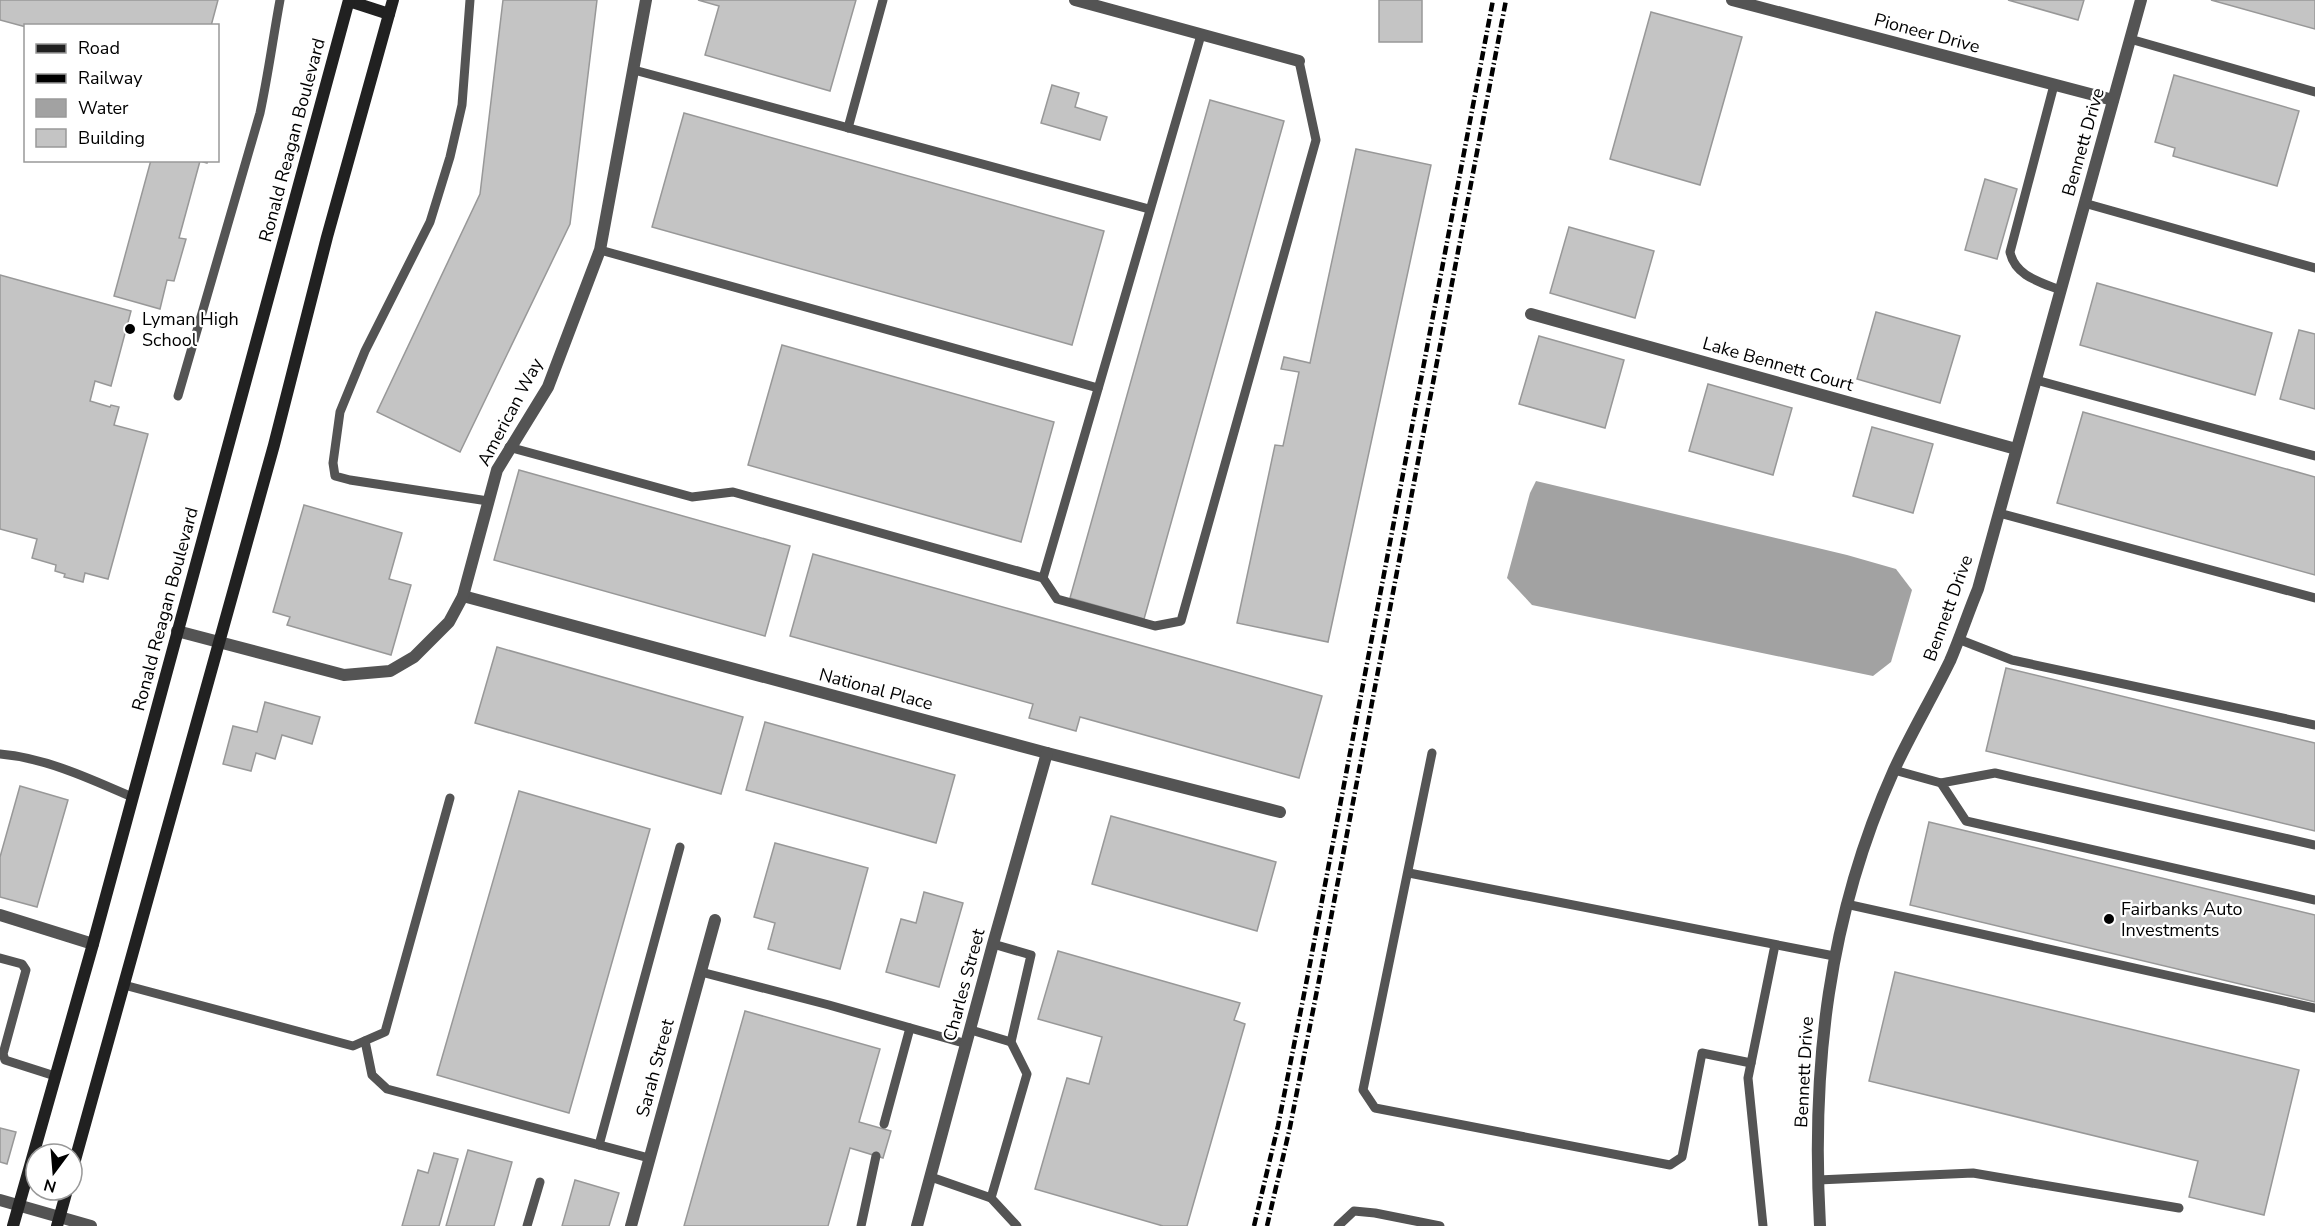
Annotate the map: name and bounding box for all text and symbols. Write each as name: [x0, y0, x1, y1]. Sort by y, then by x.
street label: Pioneer Drive: [1871, 7, 1983, 59]
legend: [24, 24, 219, 162]
street label: Ronald Reagan Boulevard: [253, 35, 331, 245]
text: Road: [78, 36, 120, 60]
text: Railway: [78, 66, 143, 90]
street label: Bennett Drive: [2056, 85, 2110, 199]
text: Water: [78, 96, 129, 120]
text: Building: [78, 126, 145, 150]
place label: Lyman High School: [142, 307, 239, 352]
marker: Lyman High School: [123, 322, 137, 336]
street label: Lake Bennett Court: [1700, 331, 1857, 397]
street label: American Way: [472, 353, 549, 470]
street label: Ronald Reagan Boulevard: [126, 504, 204, 714]
street label: Bennett Drive: [1918, 552, 1978, 664]
street label: National Place: [816, 662, 936, 716]
place label: Fairbanks Auto Investments: [2121, 897, 2242, 942]
marker: Fairbanks Auto Investments: [2102, 912, 2116, 926]
street label: Charles Street: [937, 925, 991, 1044]
street label: Sarah Street: [630, 1016, 680, 1120]
street label: Bennett Drive: [1789, 1016, 1819, 1128]
north arrow: [24, 1142, 84, 1202]
text: N: [41, 1173, 59, 1198]

